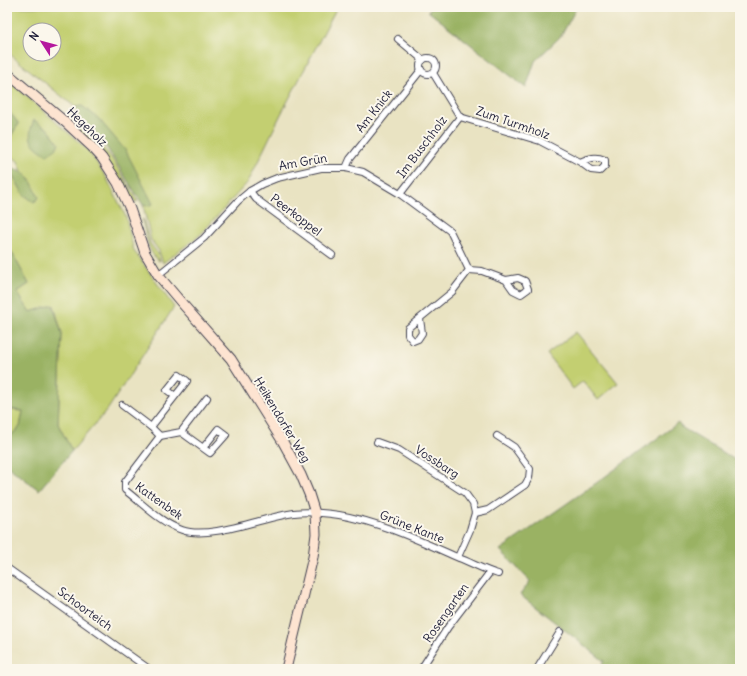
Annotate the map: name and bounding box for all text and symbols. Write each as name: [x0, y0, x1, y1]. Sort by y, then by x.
north arrow: [22, 22, 62, 62]
text: N: [26, 29, 42, 43]
street label: Am Knick: [352, 86, 395, 135]
street label: Zum Turmholz: [474, 103, 552, 142]
street label: Hegeholz: [64, 104, 111, 150]
street label: Im Buschholz: [393, 112, 450, 181]
street label: Am Grün: [278, 150, 328, 173]
street label: Peerkoppel: [268, 190, 325, 239]
street label: Heikendorfer Weg: [251, 374, 314, 465]
street label: Vossbarg: [412, 442, 462, 481]
street label: Kattenbek: [133, 479, 186, 522]
street label: Grüne Kante: [378, 507, 447, 546]
street label: Rosengarten: [420, 580, 472, 645]
street label: Schoorteich: [55, 584, 116, 634]

